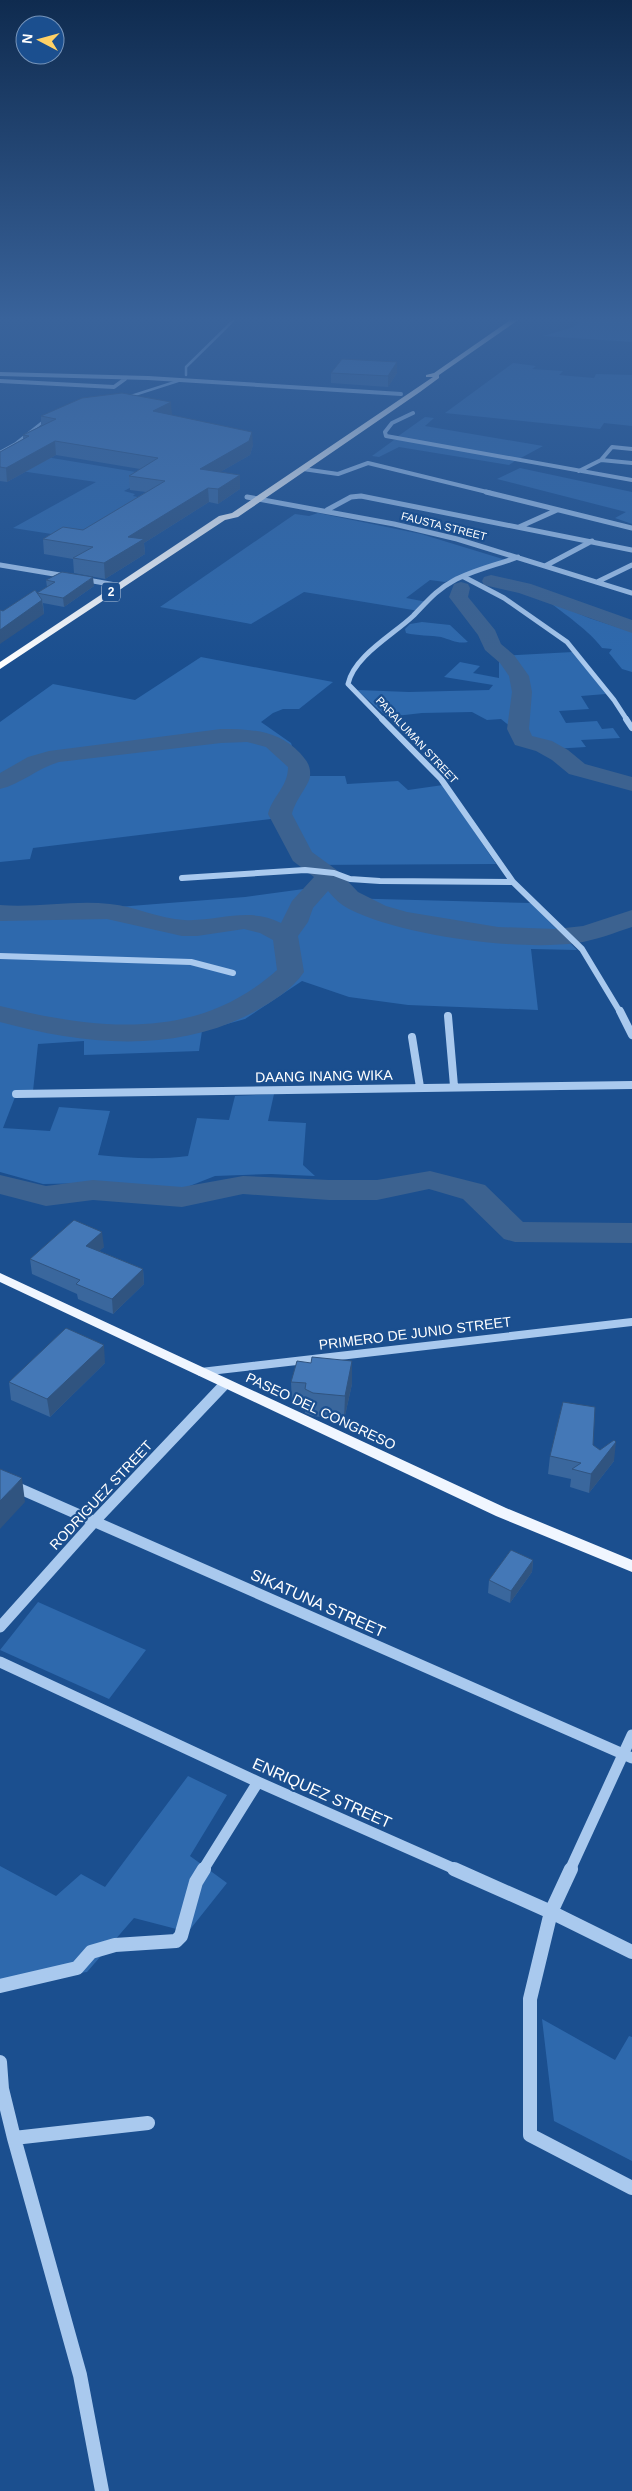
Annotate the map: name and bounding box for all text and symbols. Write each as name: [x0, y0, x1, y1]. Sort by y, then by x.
north arrow: [15, 15, 65, 65]
text: N: [19, 33, 36, 45]
street label: FAUSTA STREET: [400, 510, 488, 543]
road number: 2: [102, 582, 120, 602]
street label: PARALUMAN STREET: [374, 694, 460, 786]
street label: DAANG INANG WIKA: [255, 1067, 394, 1085]
street label: PRIMERO DE JUNIO STREET: [318, 1313, 513, 1353]
street label: PASEO DEL CONGRESO: [244, 1369, 399, 1453]
street label: RODRIGUEZ STREET: [46, 1437, 156, 1553]
street label: SIKATUNA STREET: [248, 1566, 388, 1640]
street label: ENRIQUEZ STREET: [250, 1755, 394, 1831]

